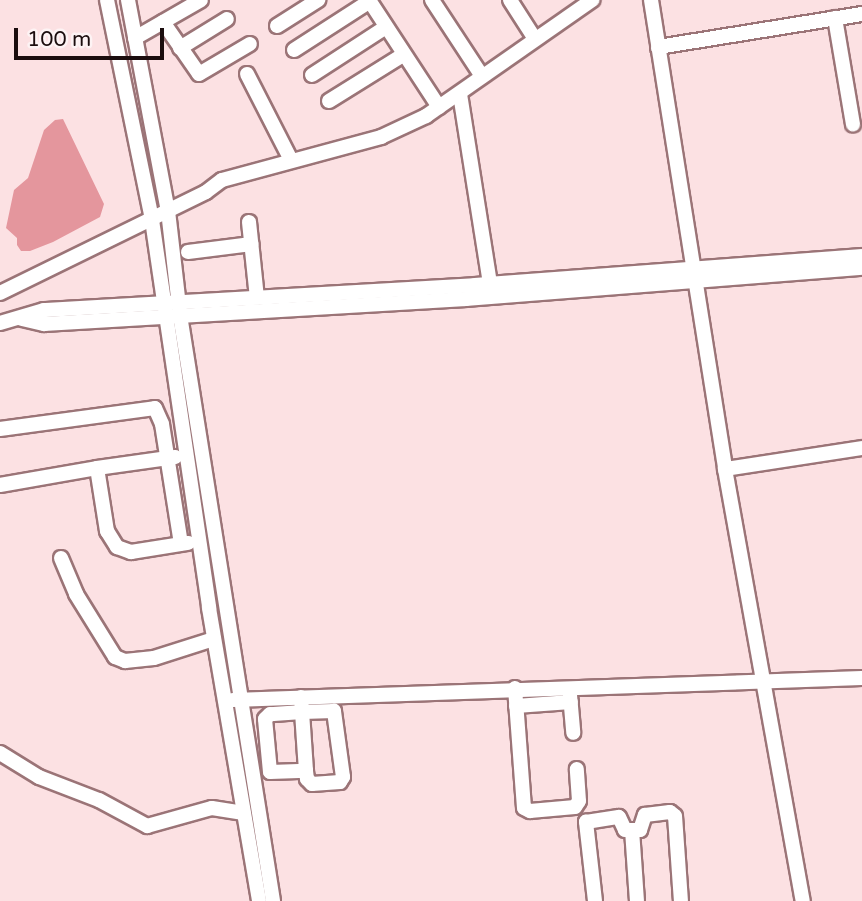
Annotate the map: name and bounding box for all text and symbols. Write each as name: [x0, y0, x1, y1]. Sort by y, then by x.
scale bar: [18, 14, 168, 58]
text: 100 m: [27, 27, 91, 52]

